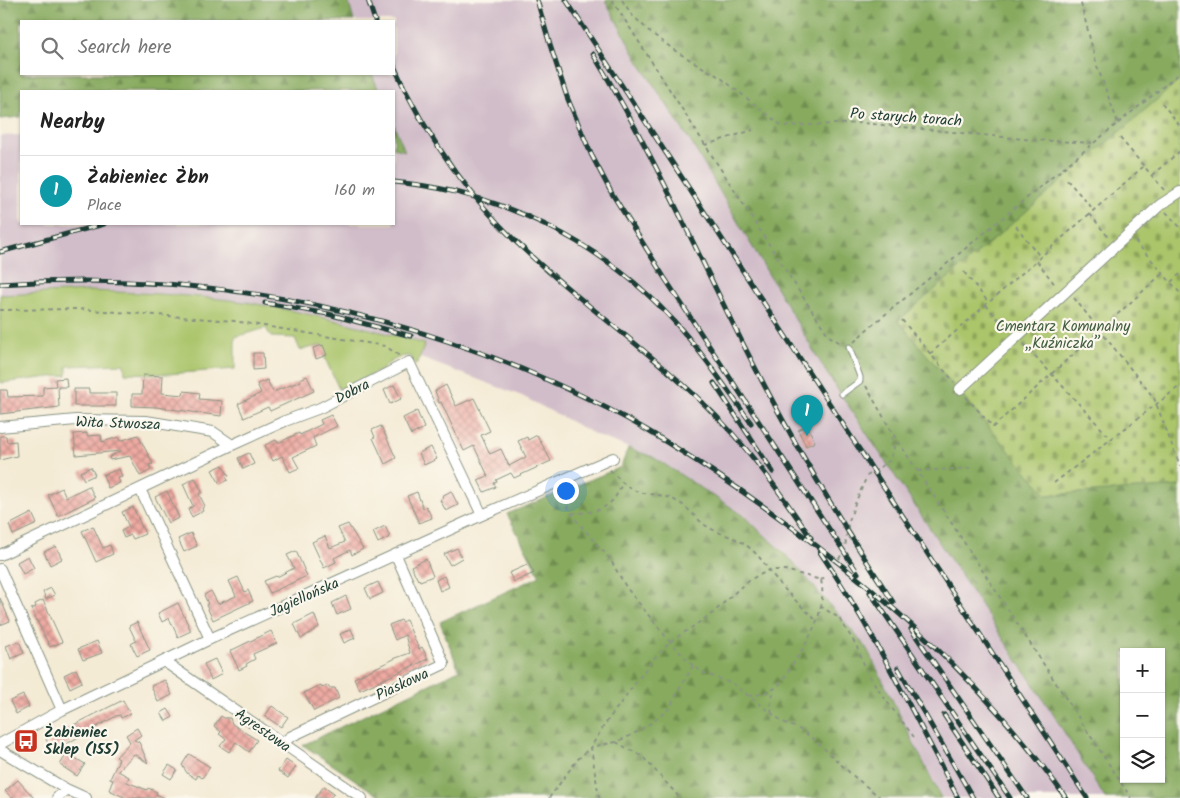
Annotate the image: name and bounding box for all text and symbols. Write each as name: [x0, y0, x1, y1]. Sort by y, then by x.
search box: [20, 20, 395, 75]
text: Search here: [78, 33, 172, 63]
icon: search: [38, 34, 66, 62]
street label: Po starych torach: [849, 102, 963, 134]
text: Nearby: [40, 106, 105, 139]
text: Żabieniec Żbn: [87, 163, 209, 193]
text: 1: [54, 178, 58, 203]
text: 160 m: [334, 178, 375, 203]
text: Place: [87, 193, 121, 218]
park label: Cmentarz Komunalny „Kuźniczka”: [996, 315, 1131, 356]
street label: Dobra: [331, 373, 374, 411]
pin: 1: [791, 395, 823, 436]
street label: Wita Stwosza: [75, 411, 161, 437]
your location: [553, 478, 579, 504]
street label: Jagiellońska: [266, 572, 343, 624]
map controls: [1120, 648, 1165, 783]
button: +: [1120, 648, 1165, 693]
street label: Piaskowa: [372, 662, 433, 708]
button: −: [1120, 693, 1165, 738]
street label: Agrestowa: [229, 703, 296, 759]
place label: Żabieniec Sklep (155): [44, 721, 120, 762]
bus stop icon: Żabieniec Sklep (155): [13, 728, 39, 754]
button: layers: [1120, 738, 1165, 783]

